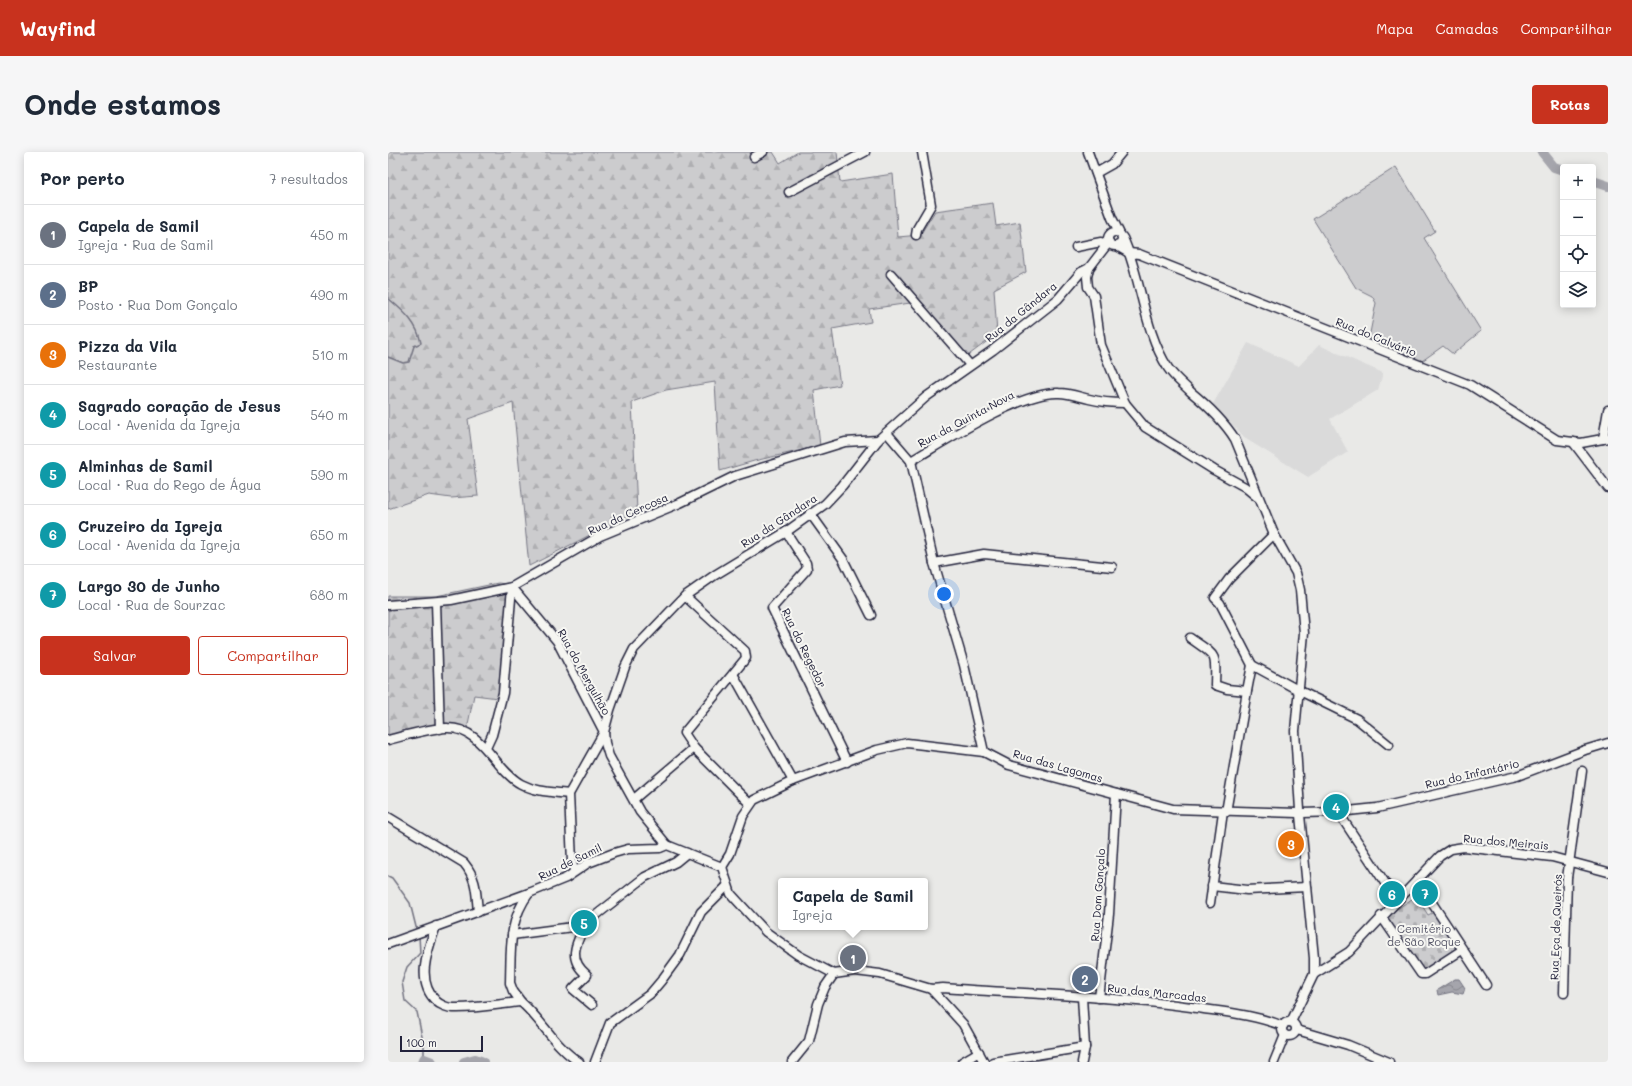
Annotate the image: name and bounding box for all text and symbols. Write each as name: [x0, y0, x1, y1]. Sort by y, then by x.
text: Wayfind: [20, 16, 96, 41]
text: Mapa: [1376, 19, 1414, 38]
text: Camadas: [1436, 19, 1499, 38]
text: Compartilhar: [1521, 19, 1612, 38]
button: Rotas: [1532, 85, 1608, 124]
text: Onde estamos: [24, 86, 221, 122]
map controls: [1560, 164, 1596, 308]
button: +: [1560, 164, 1596, 200]
text: Por perto: [40, 167, 124, 189]
text: 7 resultados: [269, 170, 348, 187]
button: −: [1560, 200, 1596, 236]
text: Capela de Samil: [78, 216, 199, 236]
text: 1: [50, 226, 56, 243]
text: 450 m: [310, 226, 348, 243]
text: Igreja · Rua de Samil: [78, 236, 213, 253]
button: locate: [1560, 236, 1596, 272]
button: layers: [1560, 272, 1596, 308]
text: BP: [78, 276, 98, 296]
street label: Rua da Gândara: [982, 278, 1060, 345]
text: 2: [49, 286, 57, 303]
text: 490 m: [310, 286, 348, 303]
text: Posto · Rua Dom Gonçalo: [78, 296, 238, 313]
street label: Rua do Calvário: [1334, 314, 1419, 360]
text: Pizza da Vila: [78, 336, 177, 356]
text: 3: [49, 346, 57, 363]
text: 510 m: [312, 346, 348, 363]
text: Restaurante: [78, 356, 157, 373]
street label: Rua da Quinta Nova: [915, 387, 1017, 450]
text: Sagrado coração de Jesus: [78, 396, 281, 416]
text: 4: [49, 406, 57, 423]
text: 540 m: [310, 406, 348, 423]
text: Local · Avenida da Igreja: [78, 416, 241, 433]
text: Alminhas de Samil: [78, 456, 212, 476]
text: 5: [49, 466, 57, 483]
text: 590 m: [310, 466, 348, 483]
text: Local · Rua do Rego de Água: [78, 476, 261, 493]
street label: Rua da Cercosa: [585, 489, 670, 538]
street label: Rua da Gândara: [738, 490, 820, 551]
text: Cruzeiro da Igreja: [78, 516, 223, 536]
text: 6: [49, 526, 57, 543]
text: 650 m: [310, 526, 348, 543]
text: Local · Avenida da Igreja: [78, 536, 241, 553]
text: Largo 30 de Junho: [78, 576, 220, 596]
your location: [934, 584, 954, 604]
text: 7: [49, 586, 57, 603]
text: 680 m: [310, 586, 348, 603]
text: Local · Rua de Sourzac: [78, 596, 225, 613]
street label: Rua do Regedor: [779, 606, 830, 690]
street label: Rua do Mergulhão: [555, 626, 615, 718]
button: Salvar: [40, 636, 190, 675]
button: Compartilhar: [198, 636, 348, 675]
street label: Rua das Lagomas: [1012, 746, 1105, 785]
street label: Rua do Infantário: [1424, 755, 1521, 792]
pin: 4: [1323, 792, 1349, 822]
pin: 3: [1278, 829, 1304, 859]
street label: Rua dos Meirais: [1463, 830, 1549, 853]
street label: Rua de Samil: [536, 840, 604, 883]
street label: Rua Dom Gonçalo: [1087, 847, 1108, 942]
street label: Rua Eça de Queirós: [1546, 874, 1565, 980]
popup: [778, 878, 928, 930]
pin: 7: [1412, 878, 1438, 908]
pin: 6: [1379, 879, 1405, 909]
text: Capela de Samil: [793, 886, 913, 906]
text: Igreja: [793, 906, 833, 923]
pin: 5: [571, 908, 597, 938]
park label: Cemitério de São Roque: [1387, 921, 1461, 949]
pin: 1: [840, 943, 866, 973]
pin: 2: [1072, 964, 1098, 994]
street label: Rua das Marcadas: [1107, 980, 1207, 1005]
scale bar: [400, 1034, 483, 1053]
text: 100 m: [406, 1035, 437, 1050]

